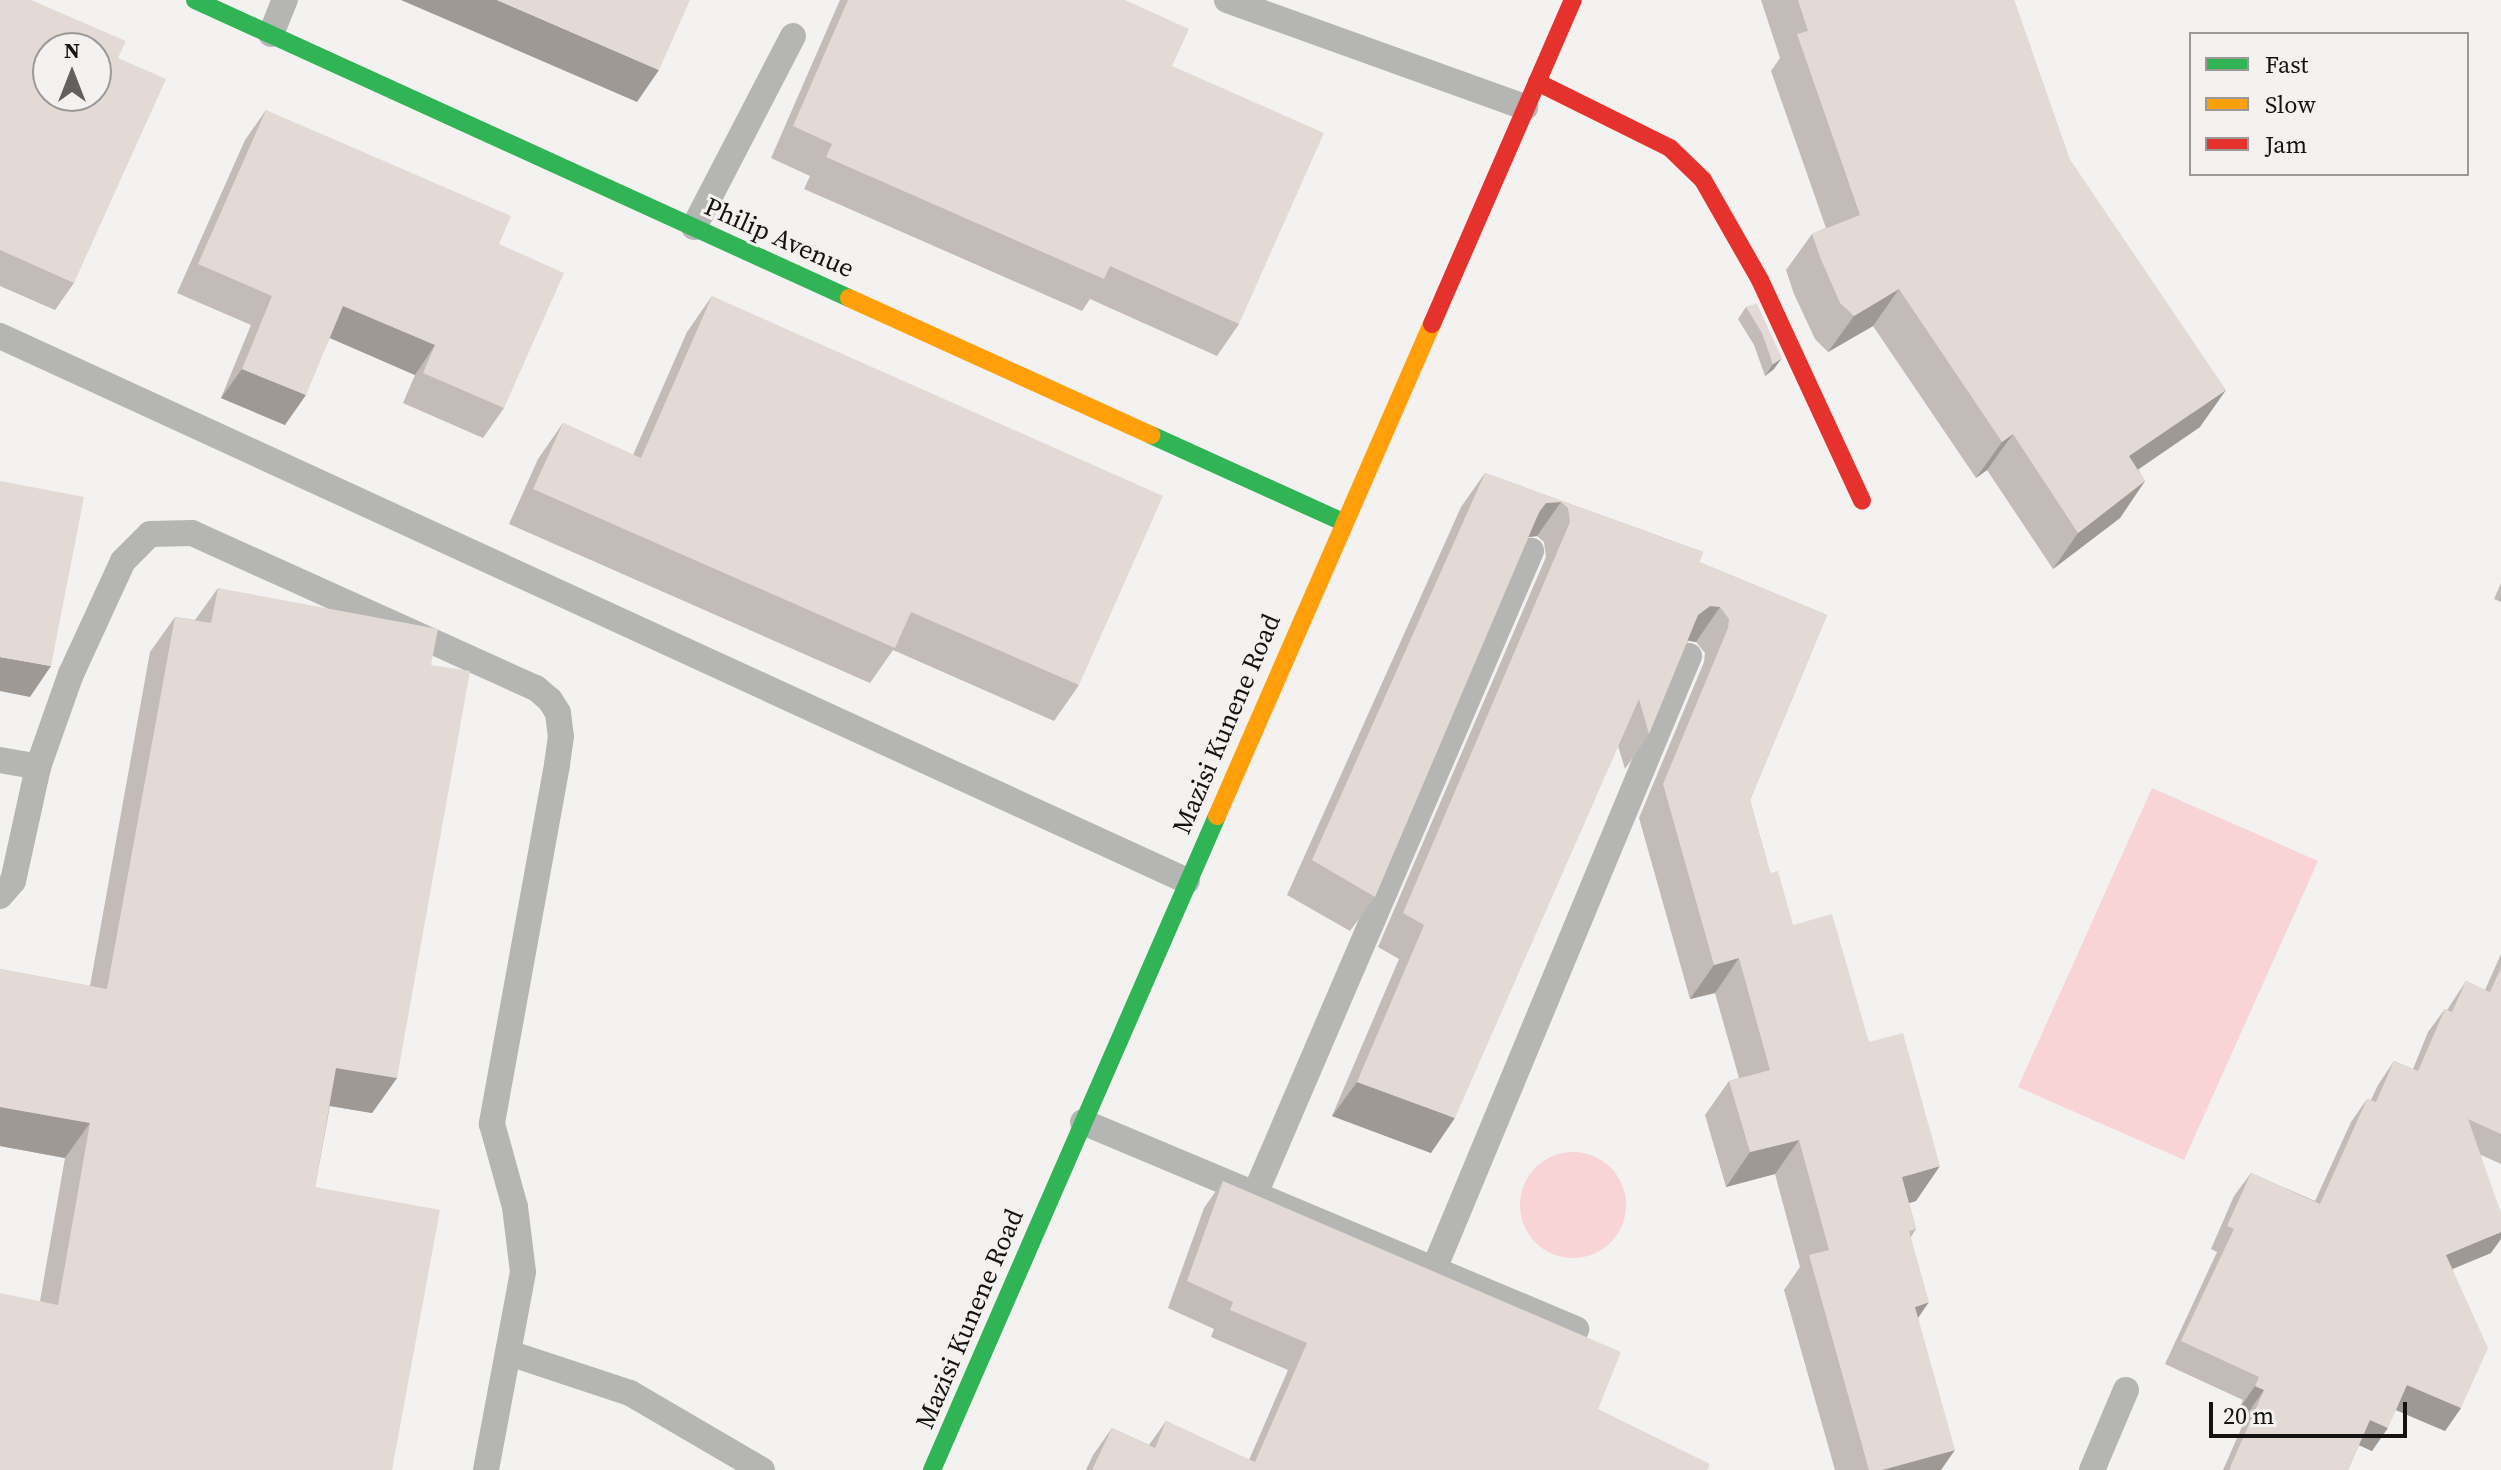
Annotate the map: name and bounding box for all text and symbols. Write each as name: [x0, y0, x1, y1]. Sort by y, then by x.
north arrow: [32, 32, 112, 112]
legend: [2189, 32, 2469, 176]
text: N: [64, 35, 80, 65]
text: Fast: [2265, 48, 2308, 81]
text: Slow: [2265, 88, 2316, 121]
text: Jam: [2265, 128, 2307, 161]
street label: Philip Avenue: [699, 191, 859, 285]
street label: Mazisi Kunene Road: [1167, 609, 1287, 839]
street label: Mazisi Kunene Road: [910, 1204, 1030, 1434]
scale bar: [2213, 1386, 2411, 1436]
text: 20 m: [2223, 1399, 2274, 1432]

